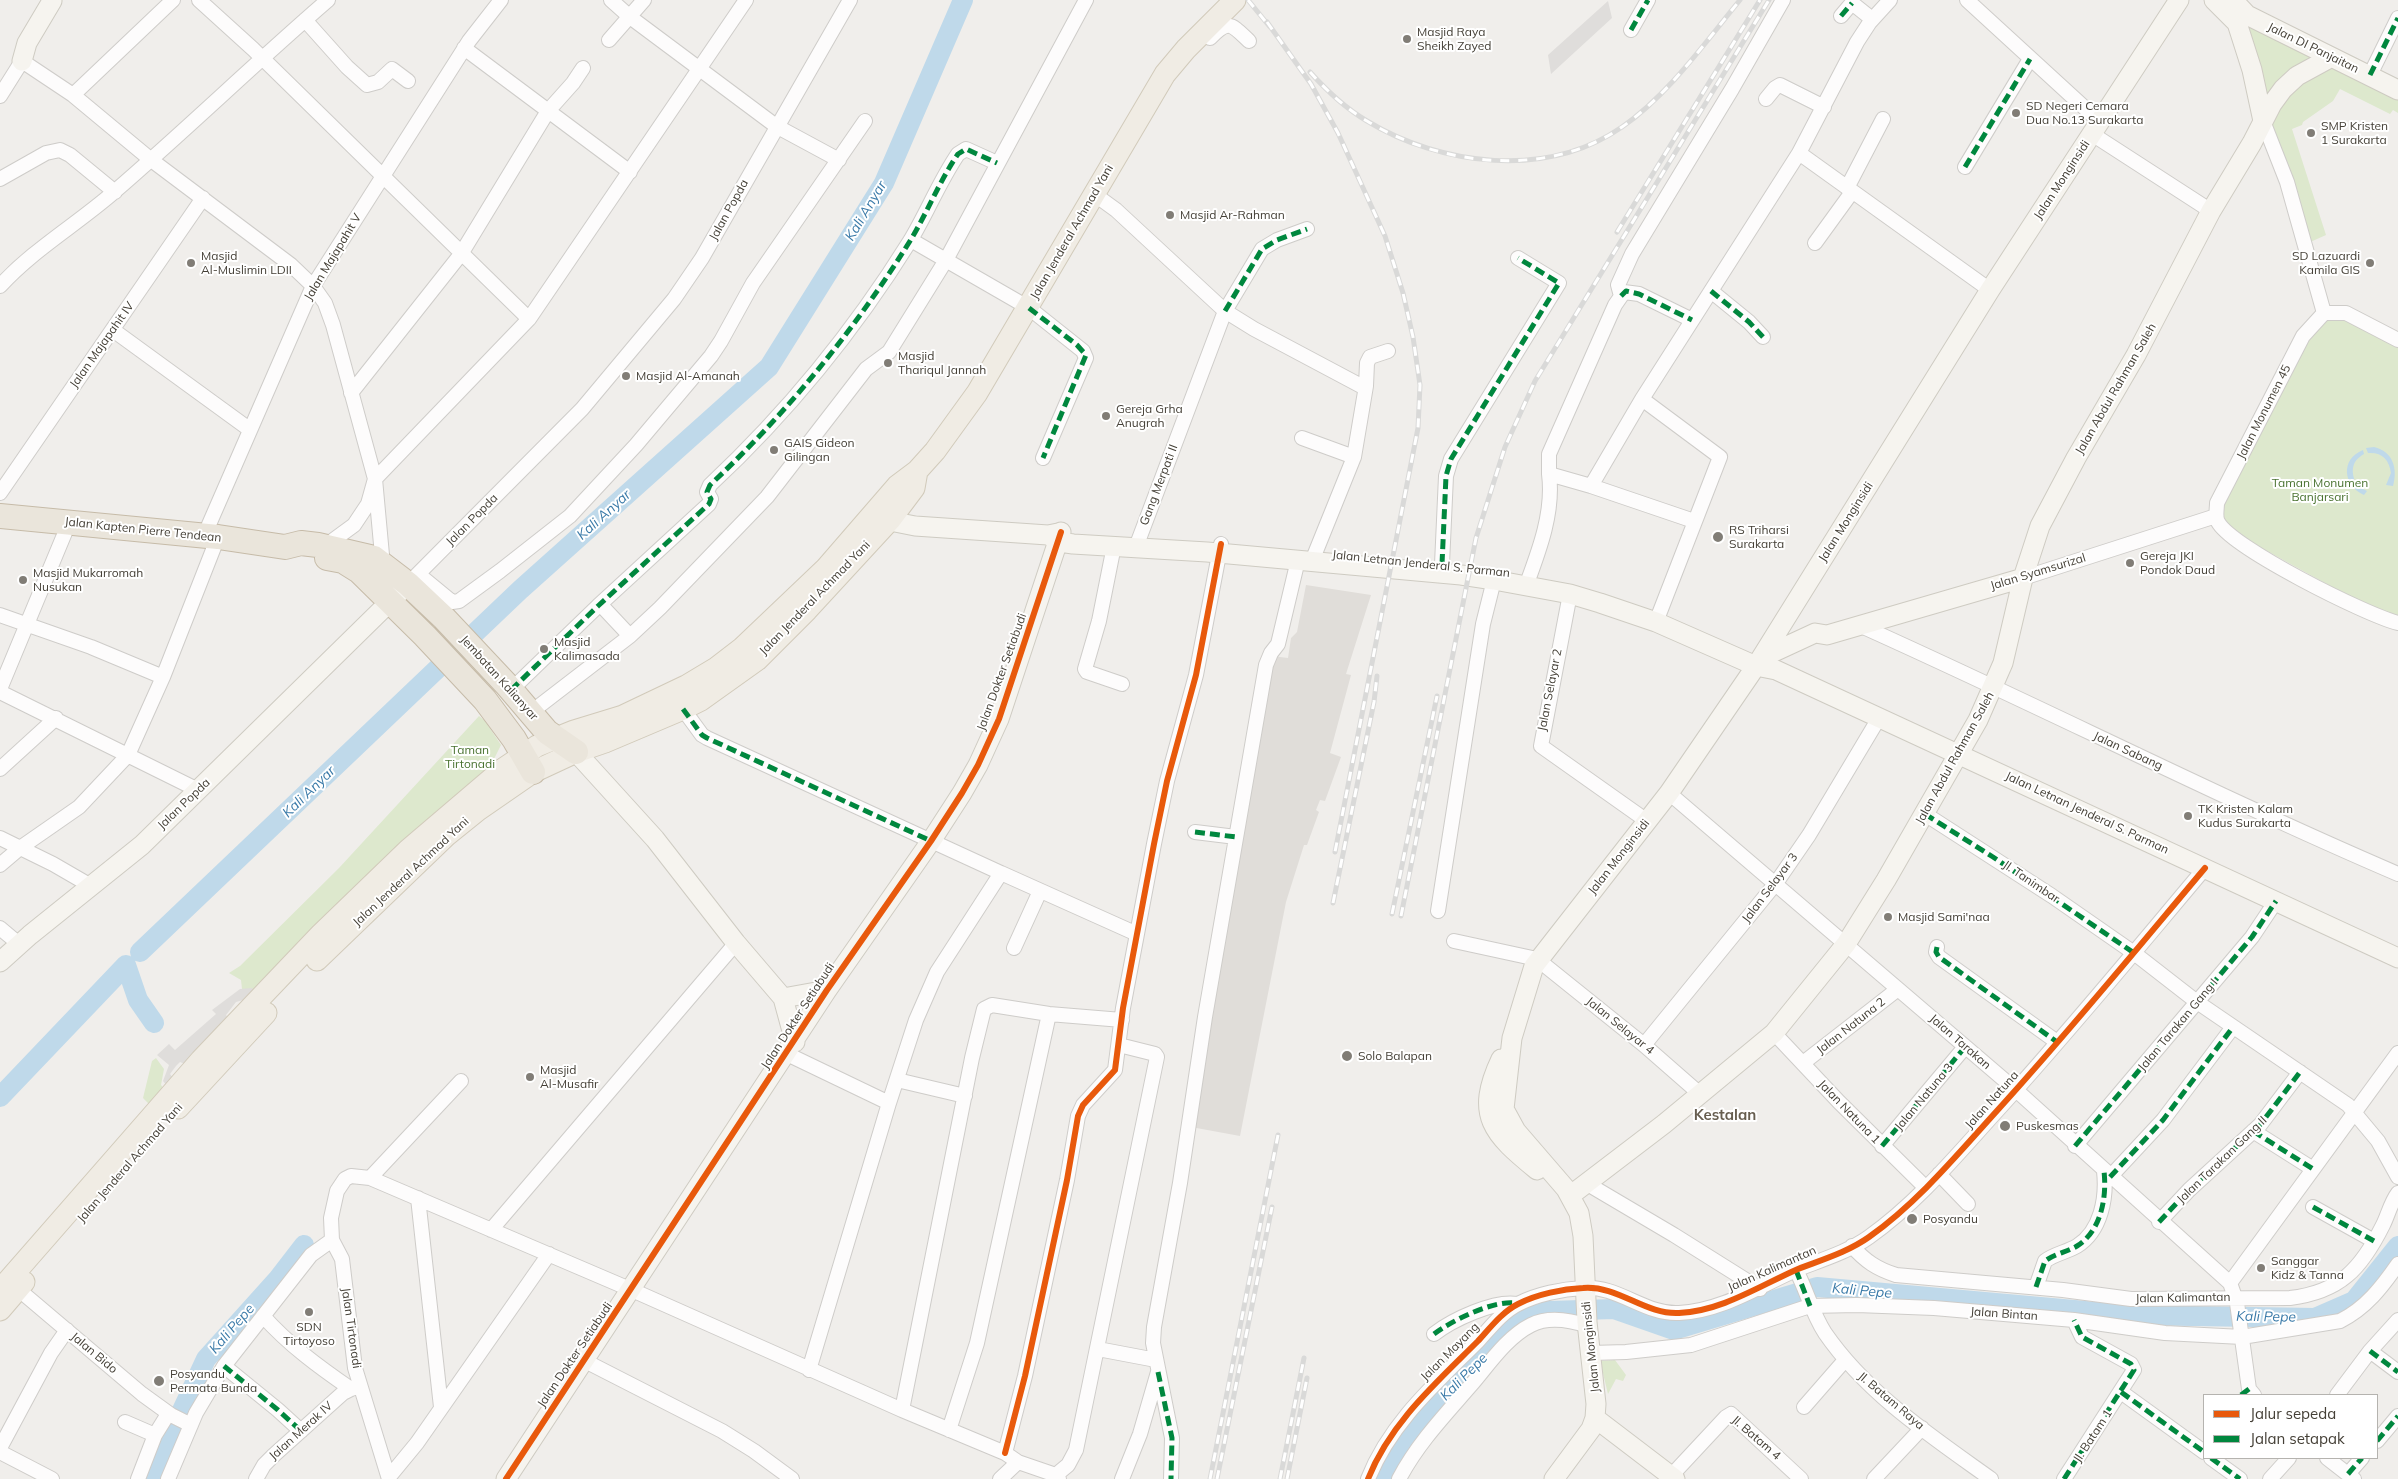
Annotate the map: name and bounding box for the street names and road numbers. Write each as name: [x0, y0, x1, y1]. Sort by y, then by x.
street label: Jalan DI Panjaitan: [2265, 20, 2361, 76]
street label: Jalan Monginsidi: [2031, 138, 2093, 222]
street label: Jalan Jenderal Achmad Yani: [1027, 162, 1117, 302]
street label: Jalan Popda: [706, 177, 752, 243]
street label: Jalan Majapahit V: [301, 211, 365, 303]
street label: Jalan Majapahit IV: [67, 299, 137, 391]
street label: Jalan Abdul Rahman Saleh: [2073, 321, 2159, 457]
street label: Jalan Monumen 45: [2234, 362, 2294, 462]
street label: Gang Merpati II: [1137, 443, 1181, 527]
street label: Jalan Monginsidi: [1816, 479, 1876, 565]
street label: Jalan Popda: [443, 491, 501, 549]
street label: Jalan Kapten Pierre Tendean: [64, 515, 222, 545]
street label: Jalan Jenderal Achmad Yani: [757, 538, 873, 658]
street label: Jalan Letnan Jenderal S. Parman: [1331, 547, 1511, 581]
street label: Jalan Syamsurizal: [1989, 551, 2087, 593]
street label: Jalan Dokter Setiabudi: [974, 611, 1030, 733]
street label: Jembatan Kalianyar: [457, 633, 541, 723]
street label: Jalan Selayar 2: [1535, 648, 1565, 732]
street label: Jalan Abdul Rahman Saleh: [1913, 689, 1997, 827]
street label: Jalan Sabang: [2091, 729, 2165, 773]
street label: Jalan Letnan Jenderal S. Parman: [2003, 769, 2171, 857]
street label: Jalan Popda: [155, 775, 213, 833]
street label: Jalan Jenderal Achmad Yani: [350, 814, 472, 930]
street label: Jalan Monginsidi: [1585, 817, 1653, 897]
street label: Jalan Selayar 3: [1739, 850, 1801, 926]
street label: Jl. Tanimbar: [2000, 858, 2062, 906]
street label: Jalan Dokter Setiabudi: [758, 960, 838, 1072]
street label: Jalan Tarakan Gang I: [2135, 976, 2221, 1074]
street label: Jalan Selayar 4: [1583, 994, 1657, 1058]
street label: Jalan Natuna 2: [1814, 995, 1888, 1057]
street label: Jalan Tarakan: [1926, 1011, 1994, 1073]
street label: Jalan Natuna 3: [1892, 1060, 1956, 1134]
street label: Jalan Natuna: [1962, 1068, 2022, 1132]
street label: Jalan Natuna 1: [1815, 1077, 1883, 1147]
street label: Jalan Jenderal Achmad Yani: [74, 1100, 186, 1226]
street label: Jalan Tarakan Gang II: [2174, 1113, 2270, 1207]
street label: Jalan Kalimantan: [1726, 1243, 1818, 1295]
street label: Jalan Tirtonadi: [338, 1287, 364, 1369]
street label: Jalan Kalimantan: [2135, 1290, 2231, 1306]
street label: Jalan Dokter Setiabudi: [534, 1300, 616, 1410]
street label: Jalan Monginsidi: [1579, 1301, 1603, 1393]
street label: Jalan Bintan: [1970, 1304, 2038, 1324]
street label: Jalan Mayang: [1418, 1320, 1482, 1384]
street label: Jalan Bido: [68, 1329, 120, 1377]
street label: Jl. Batam Raya: [1855, 1369, 1927, 1433]
street label: Jalan Merak IV: [266, 1399, 336, 1463]
street label: Jl. Batam 1: [2071, 1407, 2115, 1465]
street label: Jl. Batam 4: [1729, 1413, 1783, 1463]

